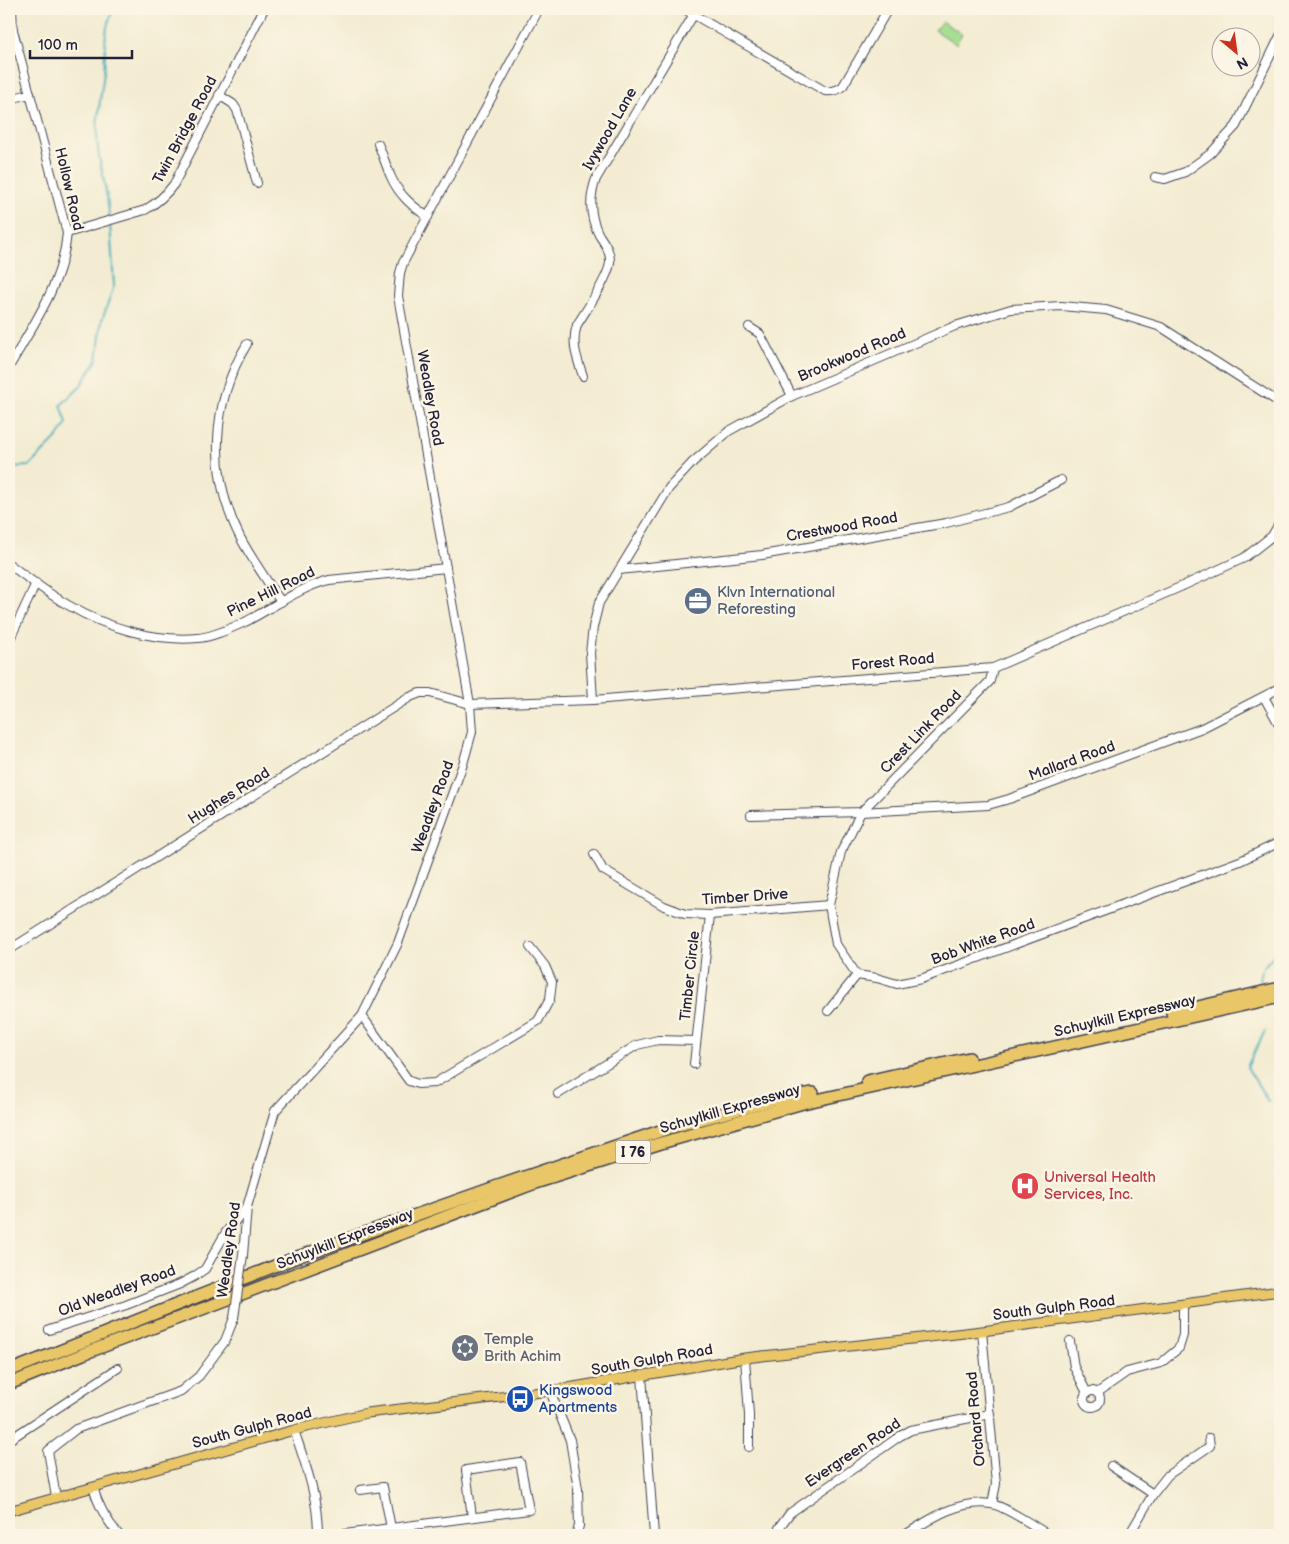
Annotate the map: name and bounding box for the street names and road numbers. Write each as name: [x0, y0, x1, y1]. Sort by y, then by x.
street label: Twin Bridge Road: [149, 73, 221, 187]
street label: Ivywood Lane: [579, 84, 641, 174]
street label: Hollow Road: [50, 146, 88, 232]
street label: Brookwood Road: [795, 324, 909, 386]
street label: Weadley Road: [412, 349, 448, 447]
street label: Crestwood Road: [785, 508, 899, 546]
street label: Pine Hill Road: [224, 562, 318, 622]
street label: Forest Road: [851, 649, 935, 675]
street label: Crest Link Road: [876, 686, 966, 778]
street label: Mallard Road: [1026, 737, 1118, 785]
street label: Weadley Road: [407, 758, 459, 856]
street label: Hughes Road: [185, 763, 273, 829]
street label: Timber Drive: [701, 884, 789, 909]
street label: Bob White Road: [929, 914, 1037, 970]
street label: Timber Circle: [676, 930, 704, 1022]
street label: Schuylkill Expressway: [1052, 990, 1198, 1042]
street label: Schuylkill Expressway: [658, 1080, 803, 1138]
road number: I 76: [616, 1140, 650, 1164]
street label: Weadley Road: [213, 1201, 245, 1299]
street label: Schuylkill Expressway: [274, 1204, 416, 1274]
street label: Old Weadley Road: [56, 1261, 178, 1321]
street label: South Gulph Road: [992, 1291, 1116, 1325]
street label: South Gulph Road: [590, 1340, 714, 1380]
street label: Orchard Road: [962, 1371, 990, 1467]
street label: South Gulph Road: [190, 1403, 314, 1453]
street label: Evergreen Road: [802, 1414, 904, 1492]

